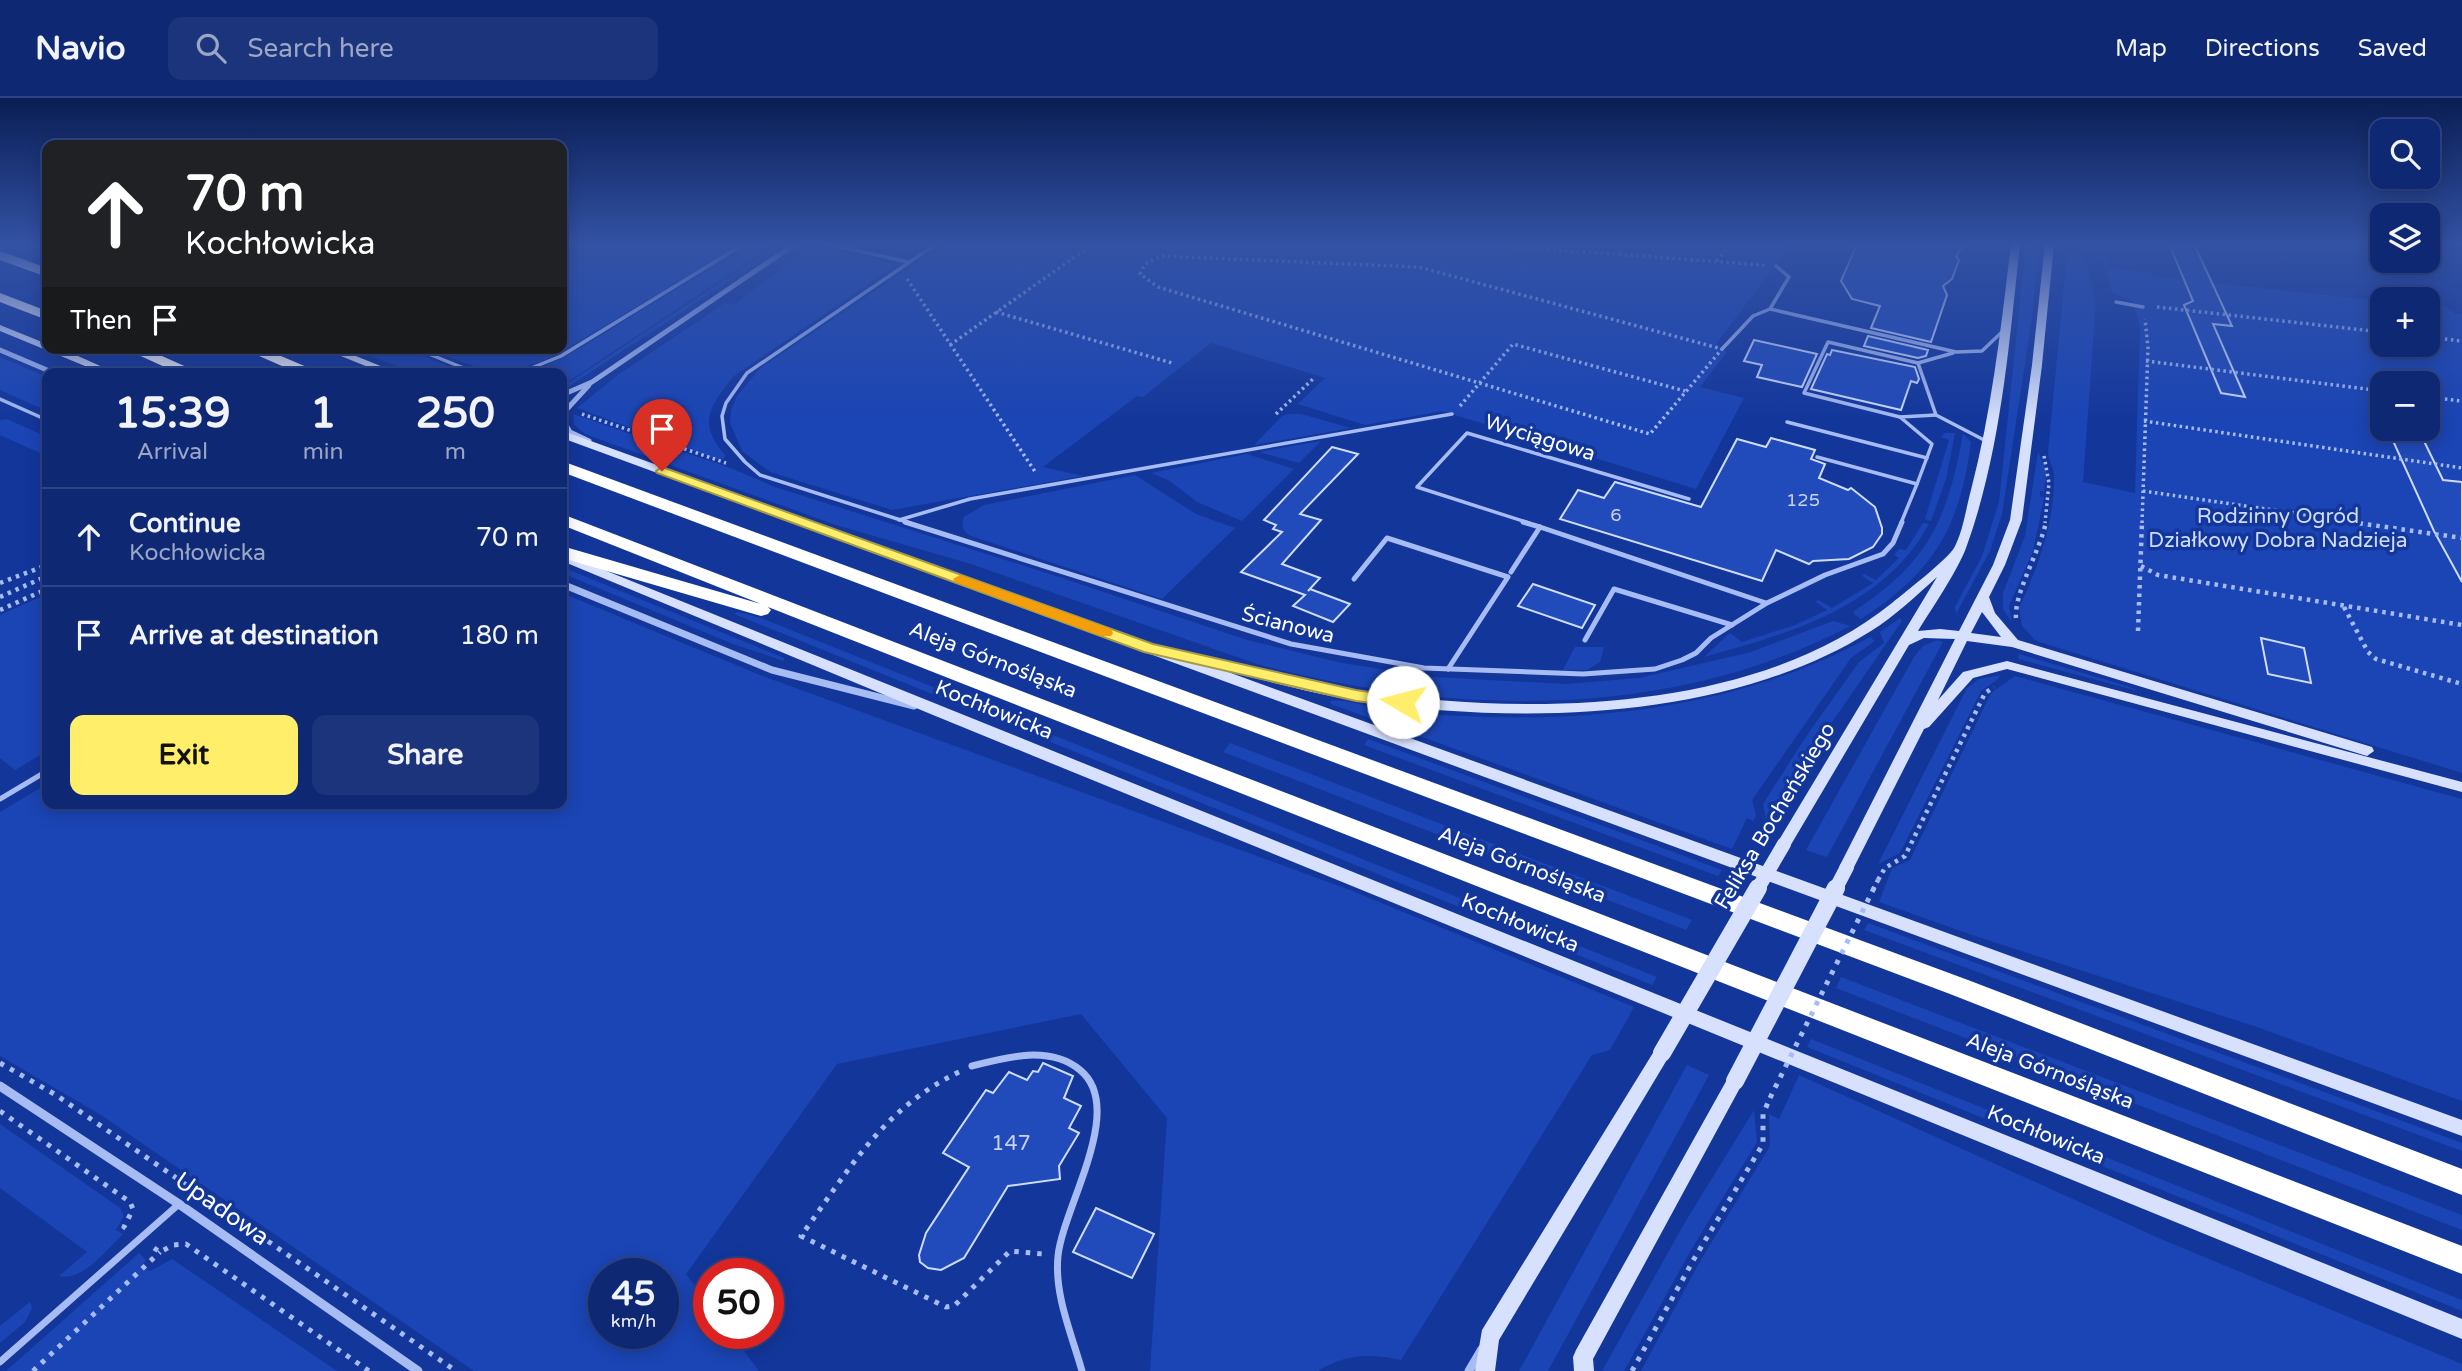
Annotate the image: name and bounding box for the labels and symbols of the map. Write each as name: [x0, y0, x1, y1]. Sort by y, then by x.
pin: [632, 399, 692, 471]
street label: Wyciągowa: [1482, 409, 1598, 467]
house number: 125: [1786, 489, 1820, 511]
house number: 6: [1610, 504, 1622, 526]
park label: Rodzinny Ogród Działkowy Dobra Nadzieja: [2148, 504, 2408, 553]
street label: Ścianowa: [1239, 601, 1337, 649]
street label: Aleja Górnośląska: [906, 617, 1080, 703]
position arrow: [1366, 665, 1440, 739]
street label: Kochłowicka: [931, 675, 1057, 745]
street label: Feliksa Bocheńskiego: [1709, 718, 1841, 914]
street label: Aleja Górnośląska: [1435, 822, 1609, 908]
street label: Kochłowicka: [1457, 888, 1583, 958]
street label: Aleja Górnośląska: [1963, 1028, 2137, 1114]
street label: Kochłowicka: [1983, 1100, 2109, 1170]
house number: 147: [991, 1131, 1031, 1156]
street label: Upadowa: [169, 1166, 275, 1252]
speed limit sign: 50: [693, 1258, 784, 1349]

